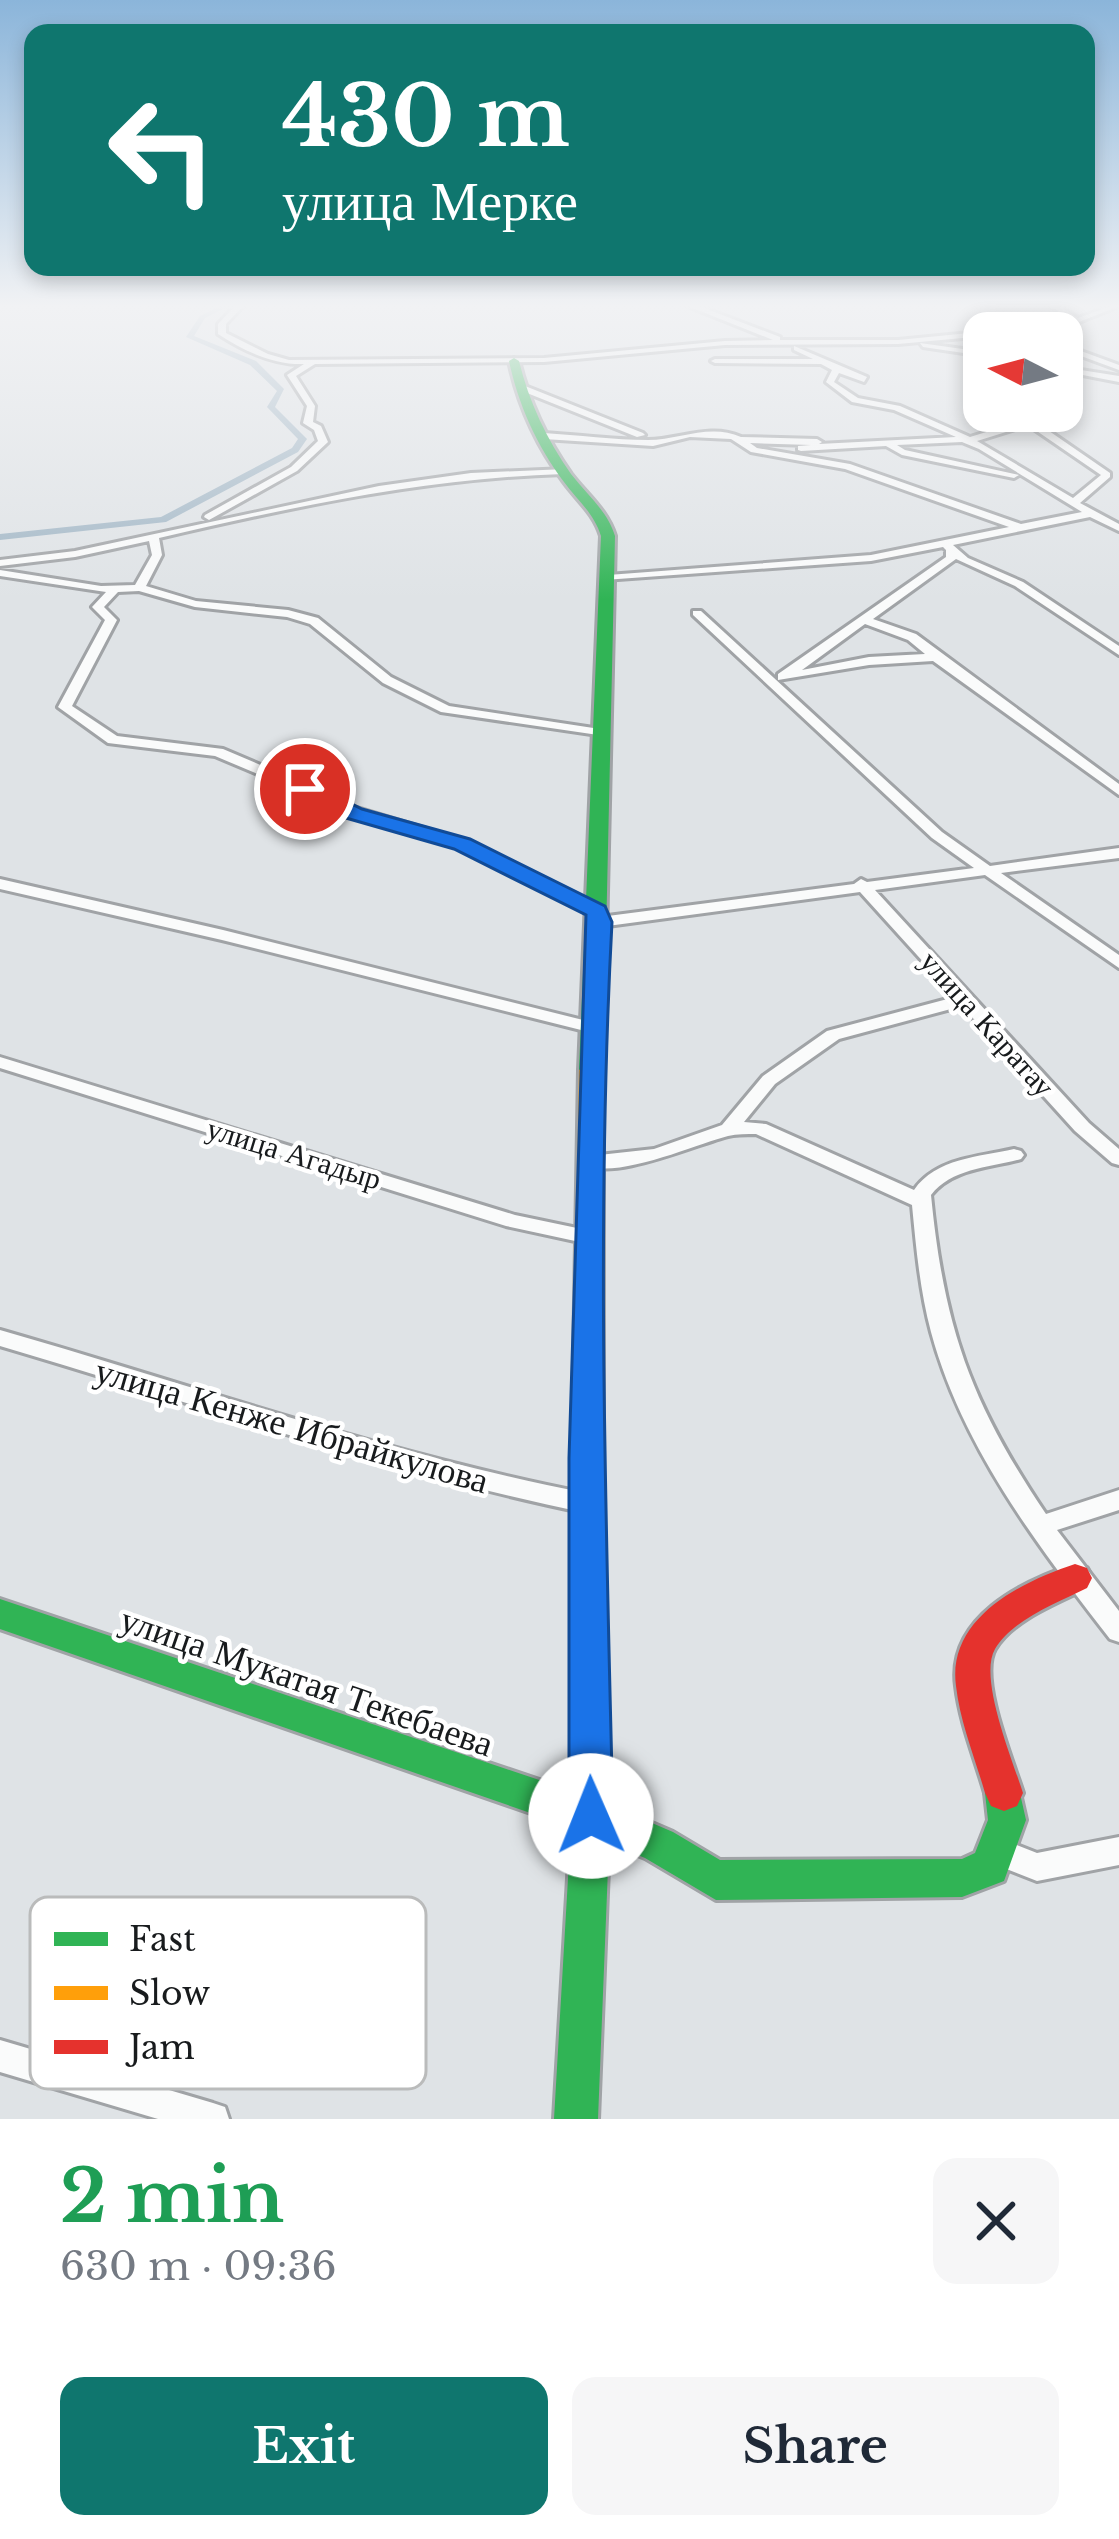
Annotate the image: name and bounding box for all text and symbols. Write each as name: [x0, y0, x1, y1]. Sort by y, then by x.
text: 430 m: [282, 65, 570, 169]
icon: left: [84, 72, 240, 228]
text: улица Мерке: [282, 168, 578, 235]
north arrow: [963, 312, 1083, 432]
map controls: [963, 312, 1083, 432]
pin: [254, 738, 356, 840]
icon: arrive: [272, 756, 338, 822]
street label: улица Каратау: [912, 943, 1062, 1104]
street label: улица Агадыр: [202, 1109, 386, 1198]
street label: улица Кенже Ибрайкулова: [90, 1348, 494, 1503]
street label: улица Мукатая Текебаева: [115, 1596, 499, 1766]
position arrow: [528, 1753, 654, 1879]
legend: [30, 1897, 426, 2089]
text: Fast: [129, 1919, 196, 1960]
text: Slow: [129, 1973, 210, 2014]
text: Jam: [125, 2027, 195, 2068]
text: 2 min: [60, 2152, 284, 2241]
button: close: [933, 2158, 1059, 2284]
text: 630 m · 09:36: [60, 2242, 337, 2291]
button: Exit: [60, 2377, 548, 2515]
button: Share: [572, 2377, 1059, 2515]

